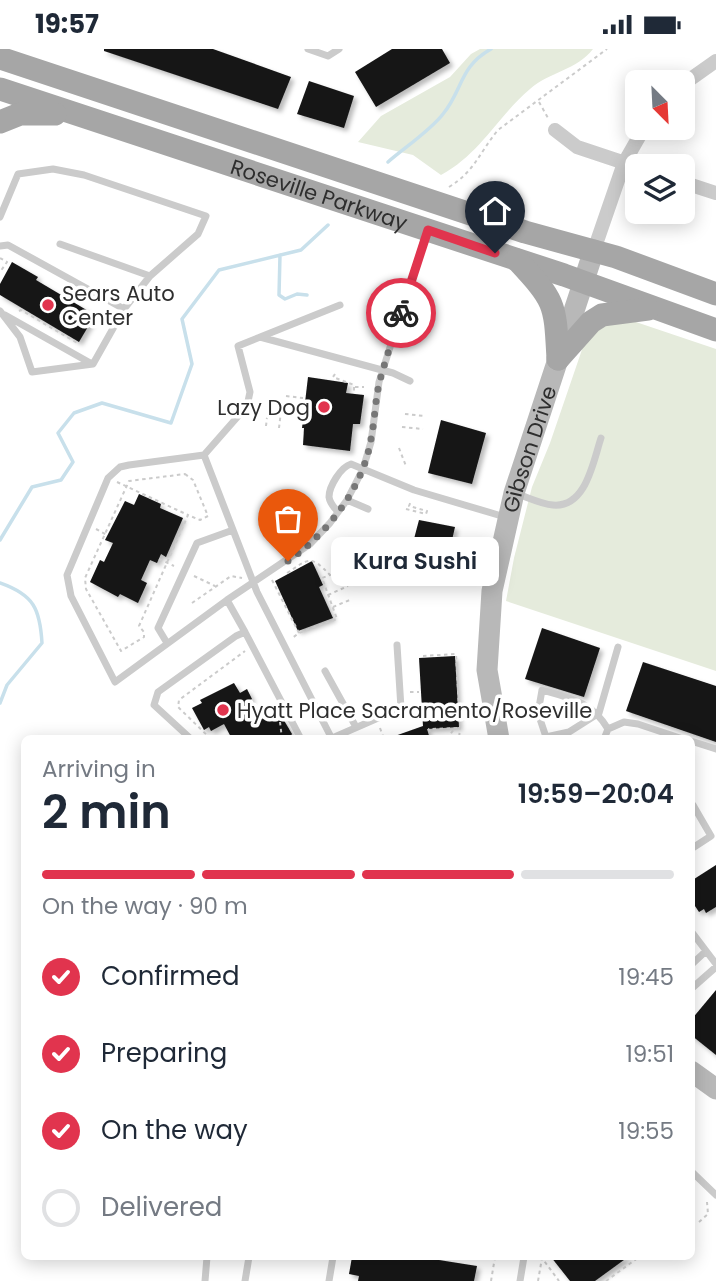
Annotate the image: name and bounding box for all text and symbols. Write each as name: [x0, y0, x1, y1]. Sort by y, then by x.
text: 19:57: [35, 6, 99, 42]
north arrow: [625, 70, 695, 140]
map controls: [625, 70, 695, 224]
street label: Roseville Parkway: [227, 152, 411, 237]
button: layers: [625, 154, 695, 224]
pin: [465, 181, 525, 253]
icon: home: [476, 192, 514, 230]
courier: [366, 278, 436, 348]
place label: Sears Auto Center: [62, 279, 175, 332]
icon: bike: [382, 294, 420, 332]
marker: Sears Auto Center: [40, 297, 56, 313]
street label: Gibson Drive: [496, 382, 563, 515]
place label: Lazy Dog: [217, 393, 310, 422]
marker: Lazy Dog: [316, 399, 332, 415]
pin: [258, 489, 318, 561]
icon: bag: [269, 500, 307, 538]
callout: Kura Sushi: [330, 537, 498, 585]
text: Kura Sushi: [353, 545, 477, 577]
place label: Hyatt Place Sacramento/Roseville: [237, 696, 592, 725]
marker: Hyatt Place Sacramento/Roseville: [215, 702, 231, 718]
text: Arriving in: [42, 753, 156, 785]
text: 19:59–20:04: [518, 776, 674, 812]
text: 2 min: [42, 780, 171, 844]
text: On the way · 90 m: [42, 890, 248, 922]
icon: check: [42, 958, 80, 996]
text: Confirmed: [101, 958, 239, 994]
text: 19:45: [618, 961, 674, 993]
icon: check: [42, 1035, 80, 1073]
text: Preparing: [101, 1035, 227, 1071]
text: 19:51: [625, 1038, 674, 1070]
icon: check: [42, 1112, 80, 1150]
text: On the way: [101, 1112, 248, 1148]
text: 19:55: [618, 1115, 674, 1147]
text: Delivered: [101, 1189, 222, 1225]

